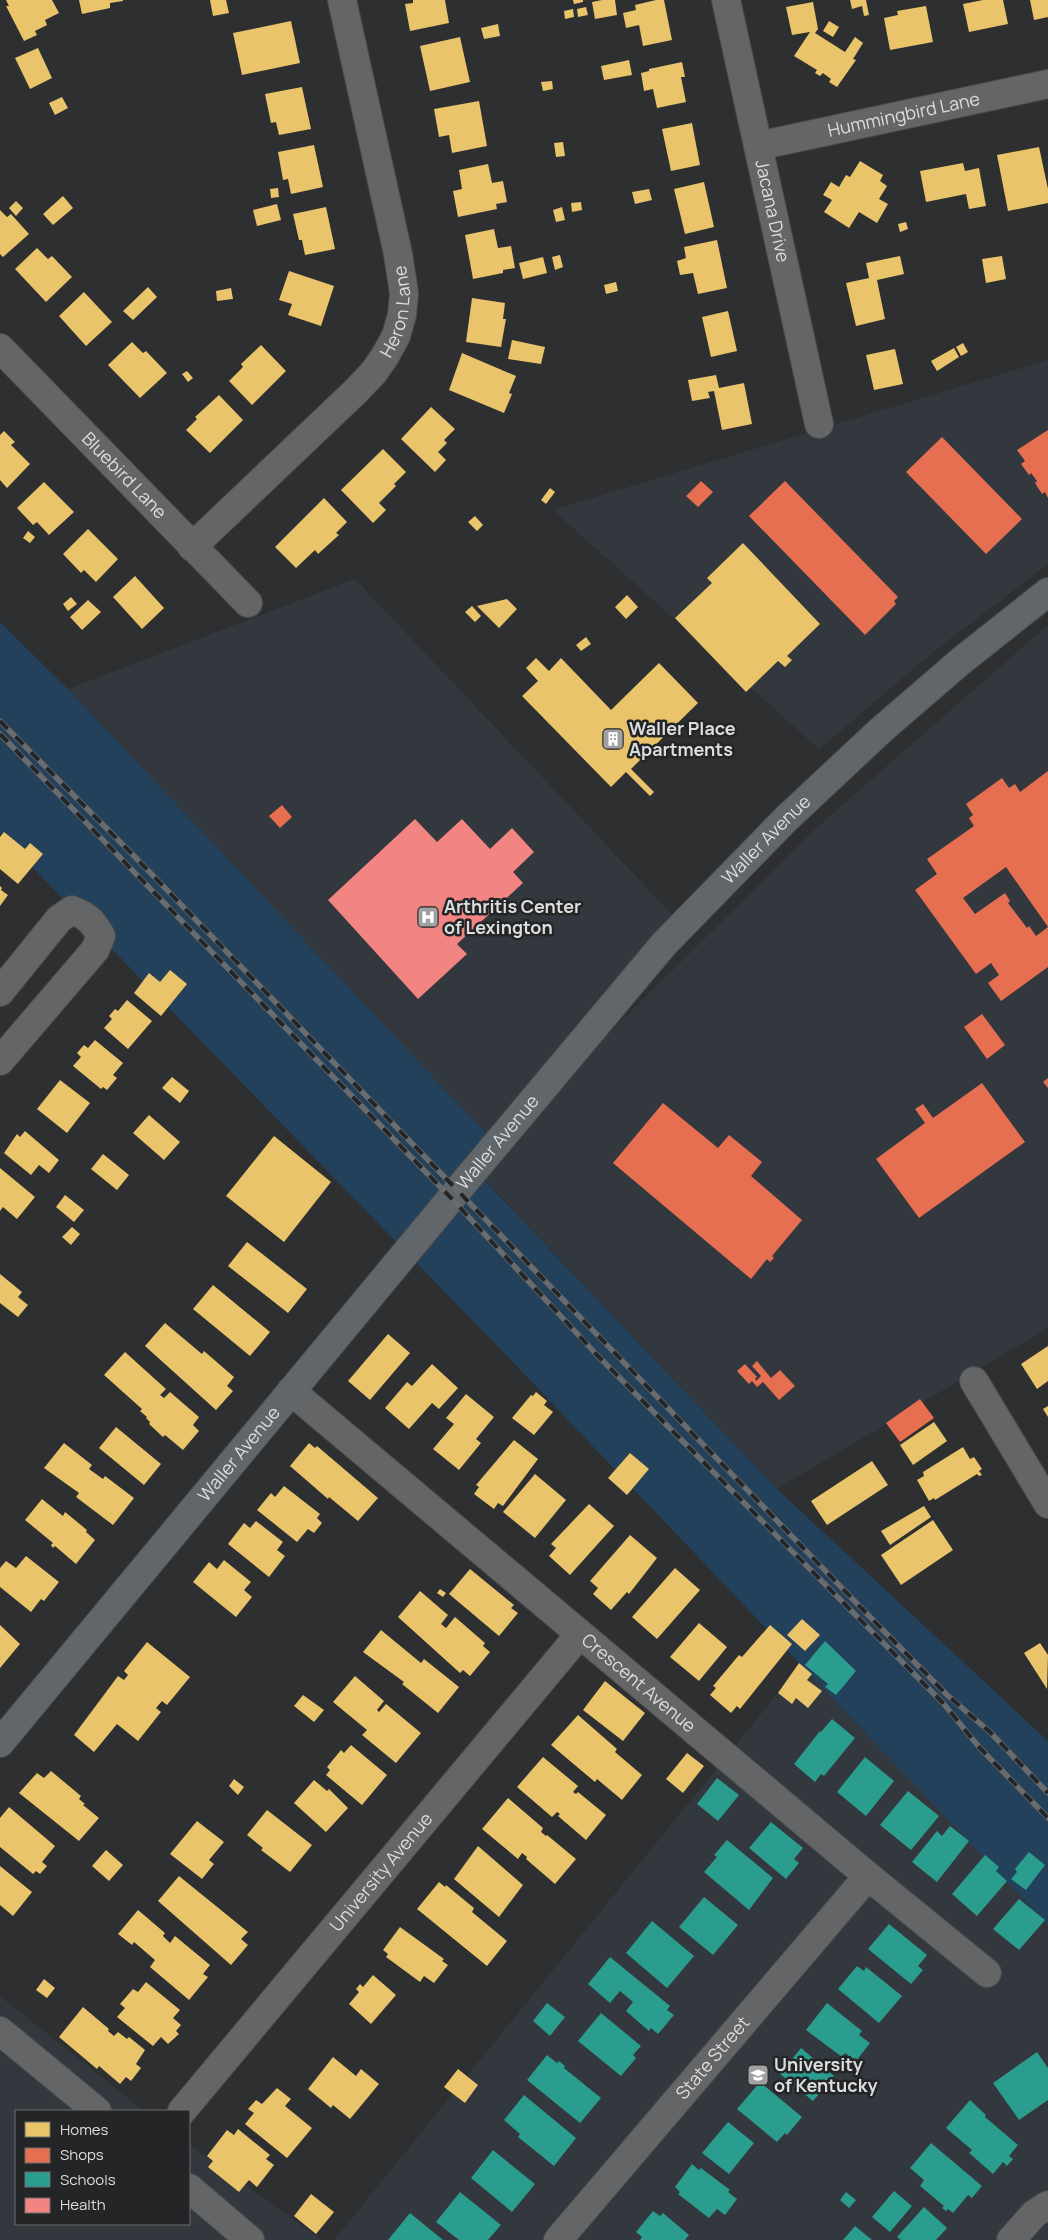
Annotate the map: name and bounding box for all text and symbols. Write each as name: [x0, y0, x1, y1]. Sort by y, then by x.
street label: Hummingbird Lane: [825, 86, 982, 142]
street label: Jacana Drive: [750, 157, 796, 264]
street label: Heron Lane: [374, 264, 415, 361]
street label: Bluebird Lane: [77, 426, 173, 524]
place label: Waller Place Apartments: [629, 716, 736, 761]
building icon: Waller Place Apartments: [601, 727, 625, 751]
street label: Waller Avenue: [716, 789, 815, 889]
place label: Arthritis Center of Lexington: [444, 894, 581, 939]
hospital icon: Arthritis Center of Lexington: [416, 905, 440, 929]
street label: Waller Avenue: [450, 1089, 544, 1194]
street label: Waller Avenue: [192, 1401, 285, 1506]
street label: Crescent Avenue: [577, 1627, 701, 1737]
street label: University Avenue: [324, 1807, 437, 1936]
street label: State Street: [670, 2011, 754, 2104]
place label: University of Kentucky: [774, 2052, 877, 2097]
school or university icon: University of Kentucky: [746, 2063, 770, 2087]
legend: [15, 2110, 190, 2225]
text: Homes: [60, 2119, 109, 2140]
text: Shops: [60, 2144, 104, 2165]
text: Schools: [60, 2169, 116, 2190]
text: Health: [60, 2194, 106, 2215]

